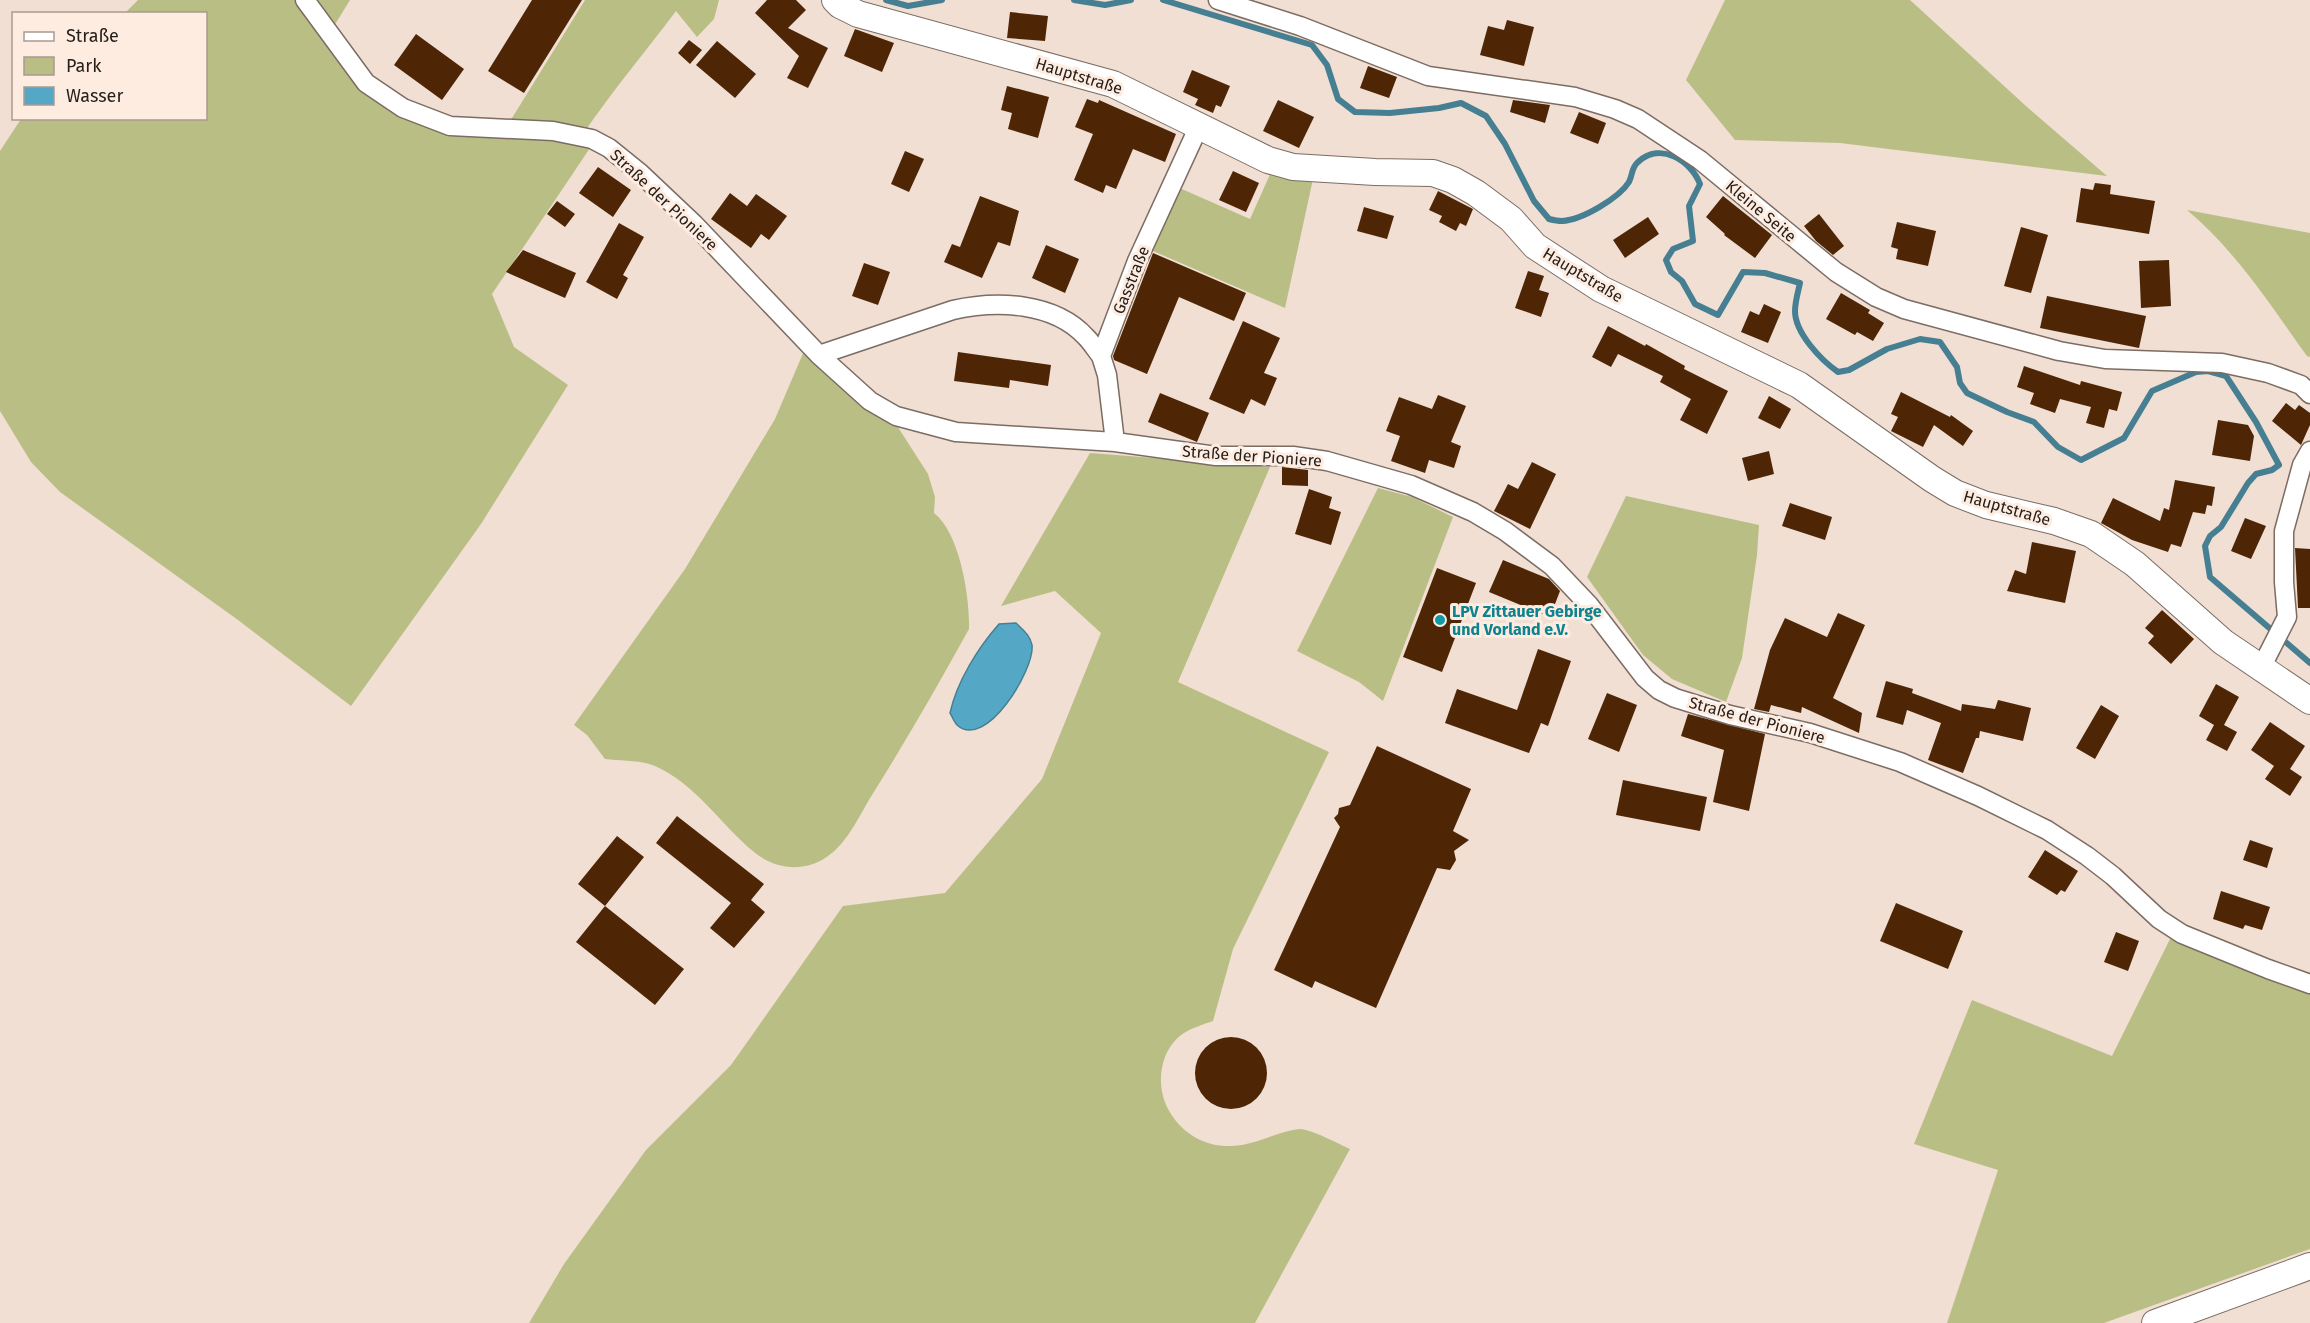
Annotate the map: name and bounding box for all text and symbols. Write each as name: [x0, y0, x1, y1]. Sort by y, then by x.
legend: [12, 12, 207, 120]
text: Straße: [66, 25, 119, 47]
street label: Hauptstraße: [1033, 54, 1125, 98]
text: Park: [66, 55, 102, 77]
text: Wasser: [66, 85, 123, 107]
street label: Straße der Pioniere: [606, 145, 722, 255]
street label: Kleine Seite: [1722, 176, 1800, 246]
street label: Gasstraße: [1109, 243, 1153, 317]
street label: Hauptstraße: [1540, 244, 1626, 306]
street label: Straße der Pioniere: [1181, 442, 1323, 470]
street label: Hauptstraße: [1961, 486, 2053, 530]
place label: LPV Zittauer Gebirge und Vorland e.V.: [1452, 602, 1602, 639]
marker: LPV Zittauer Gebirge und Vorland e.V.: [1433, 613, 1447, 627]
street label: Straße der Pioniere: [1687, 693, 1827, 747]

